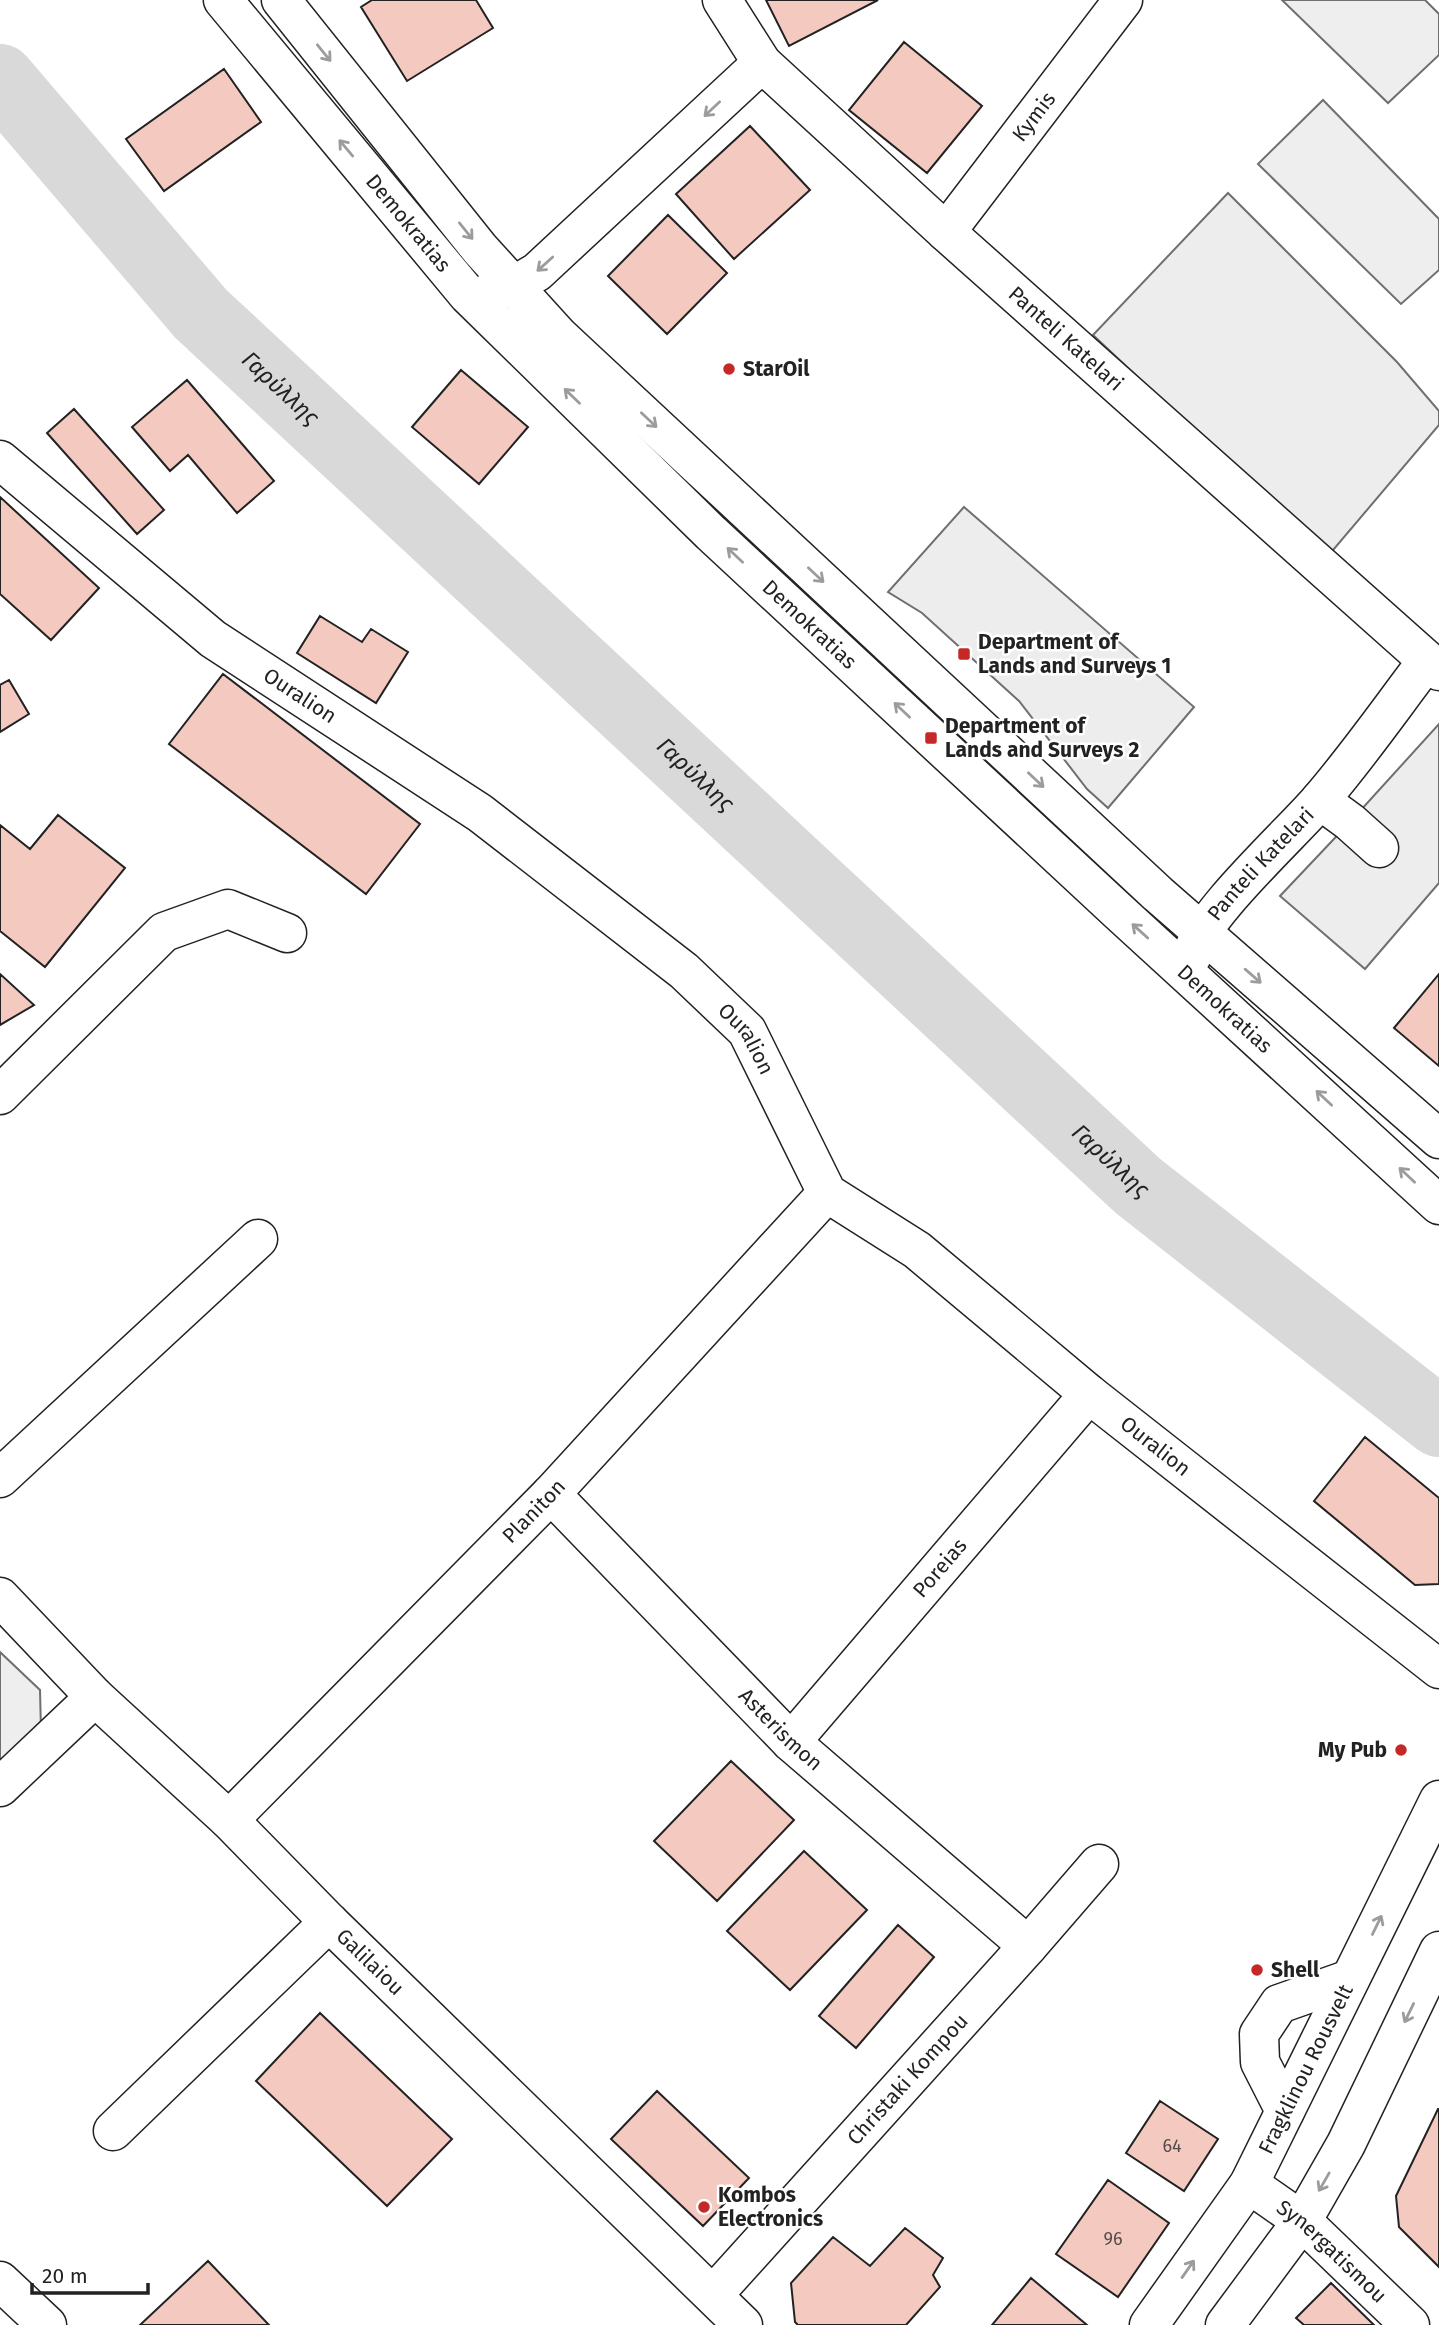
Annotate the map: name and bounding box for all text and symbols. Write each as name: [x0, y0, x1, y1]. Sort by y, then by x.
one-way arrow: [316, 44, 332, 62]
street label: Kymis: [1007, 86, 1061, 147]
one-way arrow: [704, 101, 721, 118]
one-way arrow: [338, 140, 354, 158]
street label: Demokratias: [360, 169, 457, 277]
one-way arrow: [458, 222, 473, 240]
one-way arrow: [537, 256, 554, 273]
street label: Panteli Katelari: [1003, 281, 1129, 397]
water label: Γαρύλλης: [236, 345, 325, 431]
place label: StarOil: [743, 356, 810, 382]
marker: StarOil: [721, 361, 737, 377]
one-way arrow: [564, 388, 581, 405]
one-way arrow: [640, 411, 657, 428]
one-way arrow: [726, 547, 744, 563]
one-way arrow: [807, 566, 824, 583]
street label: Demokratias: [757, 574, 862, 675]
place label: Department of Lands and Surveys 1: [978, 629, 1171, 679]
marker: Department of Lands and Surveys 1: [956, 646, 972, 662]
street label: Ouralion: [258, 662, 341, 729]
one-way arrow: [893, 702, 911, 718]
place label: Department of Lands and Surveys 2: [945, 713, 1139, 763]
marker: Department of Lands and Surveys 2: [923, 730, 939, 746]
water label: Γαρύλλης: [651, 732, 741, 817]
one-way arrow: [1027, 772, 1045, 788]
street label: Panteli Katelari: [1202, 802, 1320, 926]
one-way arrow: [1131, 923, 1149, 939]
street label: Demokratias: [1172, 959, 1278, 1059]
one-way arrow: [1244, 968, 1262, 984]
street label: Ouralion: [713, 997, 779, 1079]
one-way arrow: [1316, 1090, 1333, 1107]
water label: Γαρύλλης: [1066, 1118, 1155, 1204]
one-way arrow: [1399, 1166, 1416, 1183]
street label: Ouralion: [1115, 1411, 1196, 1482]
street label: Planiton: [497, 1474, 571, 1549]
street label: Poreias: [907, 1533, 973, 1603]
street label: Asterismon: [733, 1683, 828, 1776]
place label: My Pub: [1318, 1737, 1387, 1763]
marker: My Pub: [1393, 1742, 1409, 1758]
one-way arrow: [1371, 1915, 1385, 1936]
street label: Galilaiou: [331, 1923, 409, 2001]
place label: Shell: [1271, 1957, 1320, 1983]
marker: Shell: [1249, 1962, 1265, 1978]
street label: Fragklinou Rousvelt: [1253, 1980, 1359, 2158]
one-way arrow: [1402, 2002, 1416, 2023]
street label: Christaki Kompou: [842, 2008, 974, 2151]
house number: 64: [1162, 2135, 1182, 2157]
one-way arrow: [1317, 2172, 1331, 2192]
place label: Kombos Electronics: [718, 2182, 823, 2232]
street label: Synergatismou: [1271, 2194, 1392, 2309]
marker: Kombos Electronics: [696, 2199, 712, 2215]
house number: 96: [1103, 2228, 1123, 2250]
scale bar: [32, 2252, 147, 2296]
one-way arrow: [1181, 2260, 1195, 2279]
text: 20 m: [42, 2263, 88, 2289]

